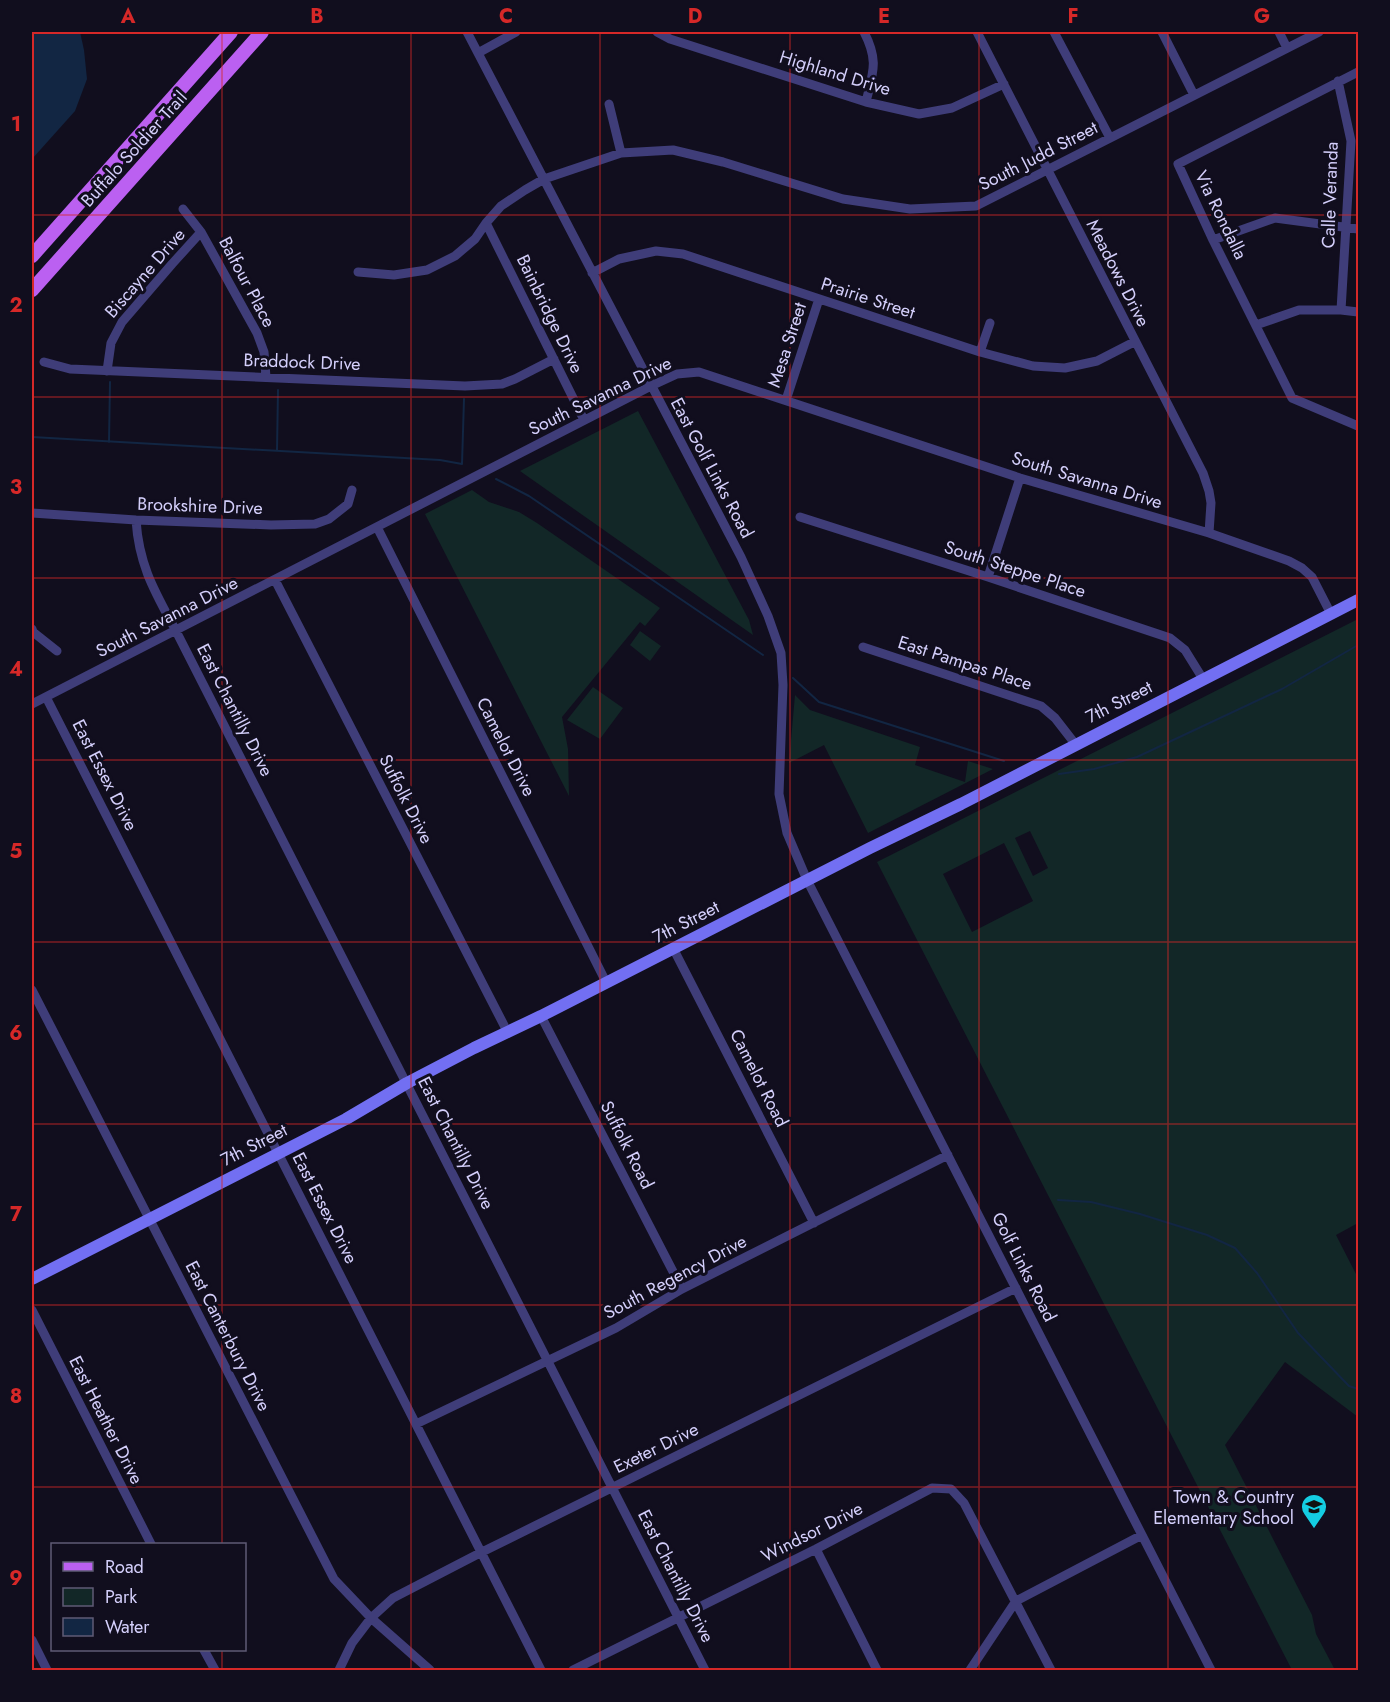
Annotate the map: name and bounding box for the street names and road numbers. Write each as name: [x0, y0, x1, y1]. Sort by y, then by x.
street label: Highland Drive: [776, 44, 894, 102]
street label: Buffalo Soldier Trail: [75, 85, 193, 213]
street label: South Judd Street: [974, 114, 1103, 197]
street label: Calle Veranda: [1315, 141, 1345, 249]
street label: Via Rondalla: [1188, 166, 1254, 264]
street label: Meadows Drive: [1080, 215, 1156, 331]
street label: Biscayne Drive: [99, 223, 191, 323]
street label: Balfour Place: [212, 232, 282, 332]
street label: Bainbridge Drive: [510, 250, 590, 378]
street label: Prairie Street: [818, 271, 919, 326]
street label: Mesa Street: [761, 298, 813, 391]
street label: Braddock Drive: [243, 347, 361, 377]
street label: South Savanna Drive: [524, 350, 676, 442]
street label: East Golf Links Road: [664, 393, 760, 543]
street label: South Savanna Drive: [1008, 445, 1166, 515]
street label: Brookshire Drive: [137, 491, 263, 521]
street label: South Steppe Place: [941, 534, 1089, 604]
street label: South Savanna Drive: [91, 570, 243, 664]
street label: East Pampas Place: [895, 629, 1035, 697]
street label: East Chantilly Drive: [190, 639, 280, 781]
street label: 7th Street: [1081, 674, 1157, 730]
street label: Camelot Drive: [470, 693, 542, 801]
street label: East Essex Drive: [66, 715, 144, 835]
street label: Suffolk Drive: [372, 750, 440, 848]
street label: 7th Street: [648, 894, 724, 950]
street label: Camelot Road: [723, 1025, 795, 1131]
street label: East Chantilly Drive: [411, 1072, 501, 1214]
street label: Suffolk Road: [594, 1096, 660, 1194]
street label: 7th Street: [216, 1117, 292, 1173]
street label: East Essex Drive: [286, 1148, 364, 1268]
street label: Golf Links Road: [985, 1208, 1063, 1326]
street label: South Regency Drive: [599, 1228, 751, 1326]
street label: East Canterbury Drive: [179, 1256, 277, 1416]
street label: East Heather Drive: [62, 1351, 150, 1489]
street label: Exeter Drive: [609, 1416, 703, 1480]
street label: Windsor Drive: [757, 1495, 867, 1569]
street label: East Chantilly Drive: [631, 1505, 721, 1647]

